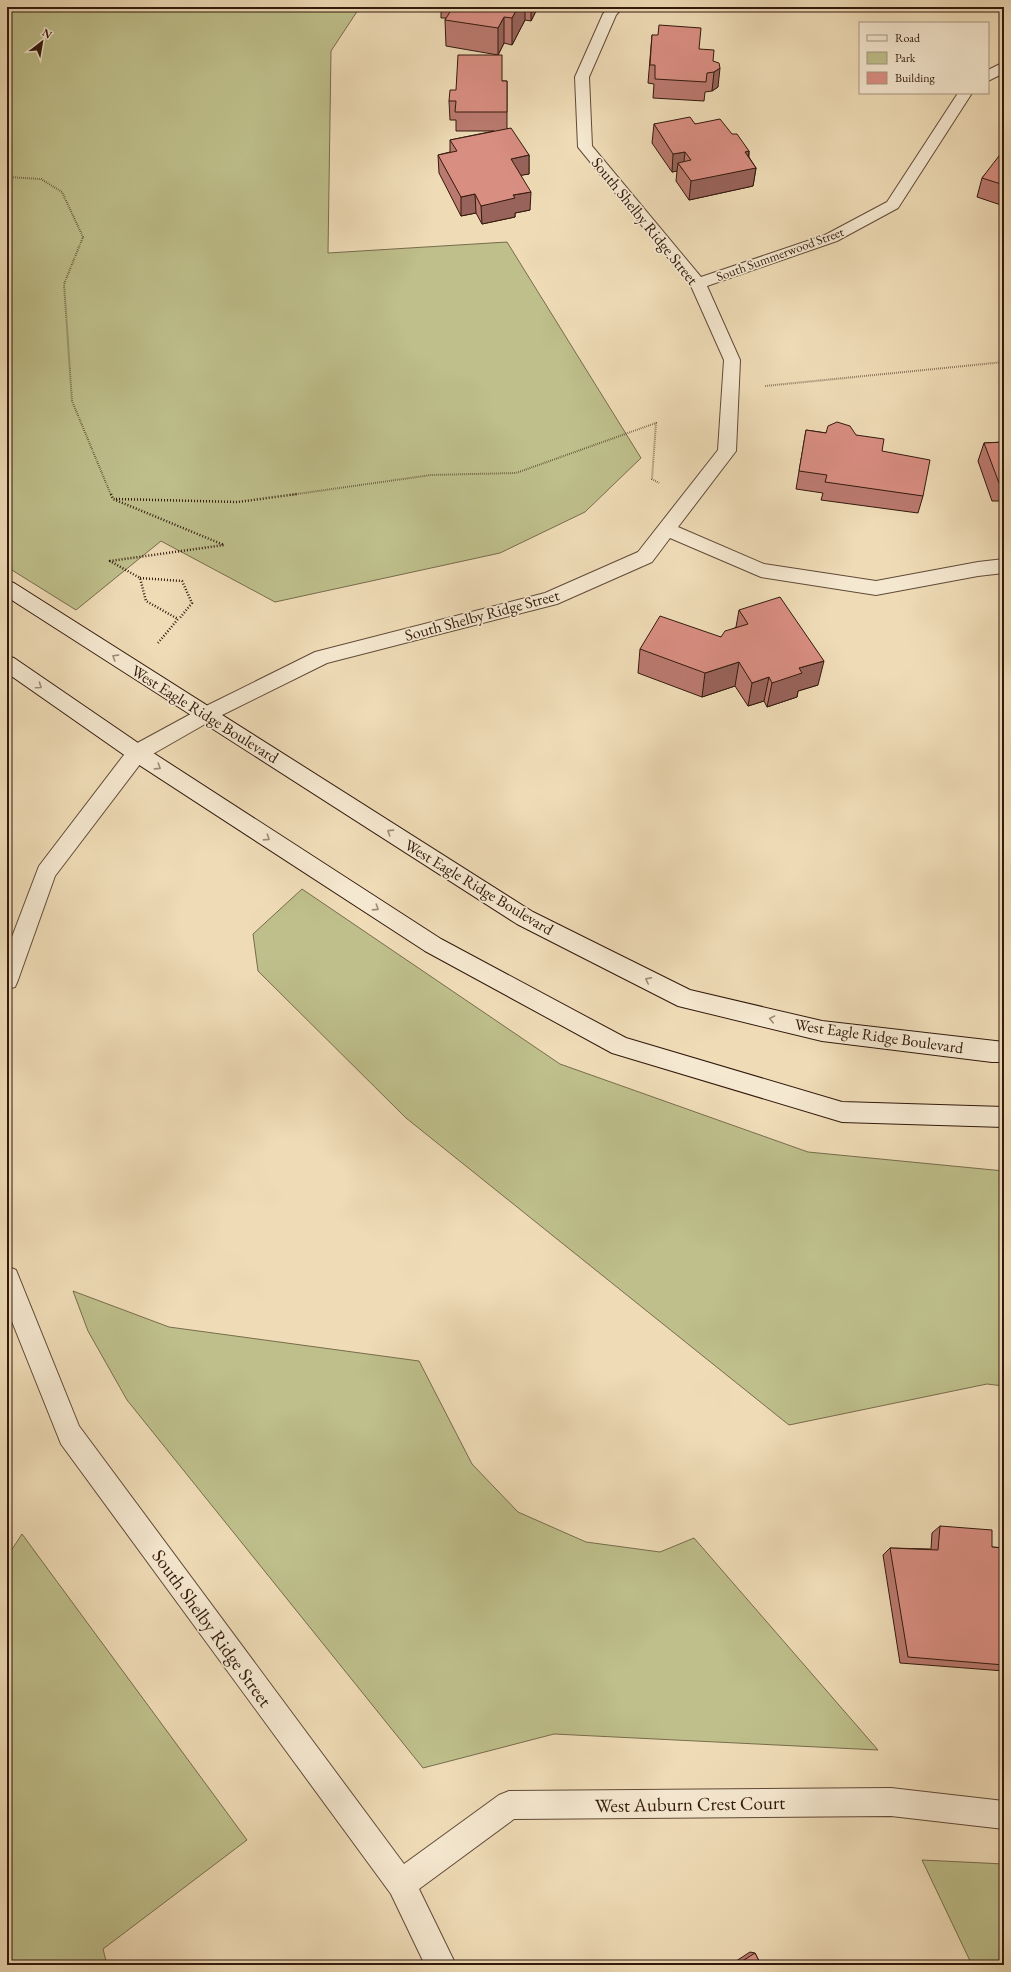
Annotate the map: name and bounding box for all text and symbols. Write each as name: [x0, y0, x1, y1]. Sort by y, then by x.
north arrow: [22, 22, 62, 62]
legend: [859, 22, 989, 94]
text: N: [40, 25, 55, 42]
text: Road: [895, 30, 921, 46]
text: Park: [895, 50, 916, 66]
text: Building: [895, 70, 936, 86]
street label: South Shelby Ridge Street: [587, 153, 703, 289]
street label: South Summerwood Street: [714, 223, 846, 285]
street label: South Shelby Ridge Street: [402, 584, 562, 646]
one-way arrow: [113, 655, 120, 662]
street label: West Eagle Ridge Boulevard: [127, 660, 283, 768]
one-way arrow: [35, 681, 42, 689]
one-way arrow: [154, 762, 161, 770]
one-way arrow: [387, 829, 394, 837]
one-way arrow: [263, 833, 270, 840]
street label: West Eagle Ridge Boulevard: [401, 834, 558, 940]
one-way arrow: [372, 903, 379, 911]
one-way arrow: [645, 977, 653, 985]
street label: West Eagle Ridge Boulevard: [793, 1014, 966, 1058]
one-way arrow: [768, 1016, 775, 1024]
street label: South Shelby Ridge Street: [146, 1544, 278, 1712]
street label: West Auburn Crest Court: [595, 1790, 785, 1818]

